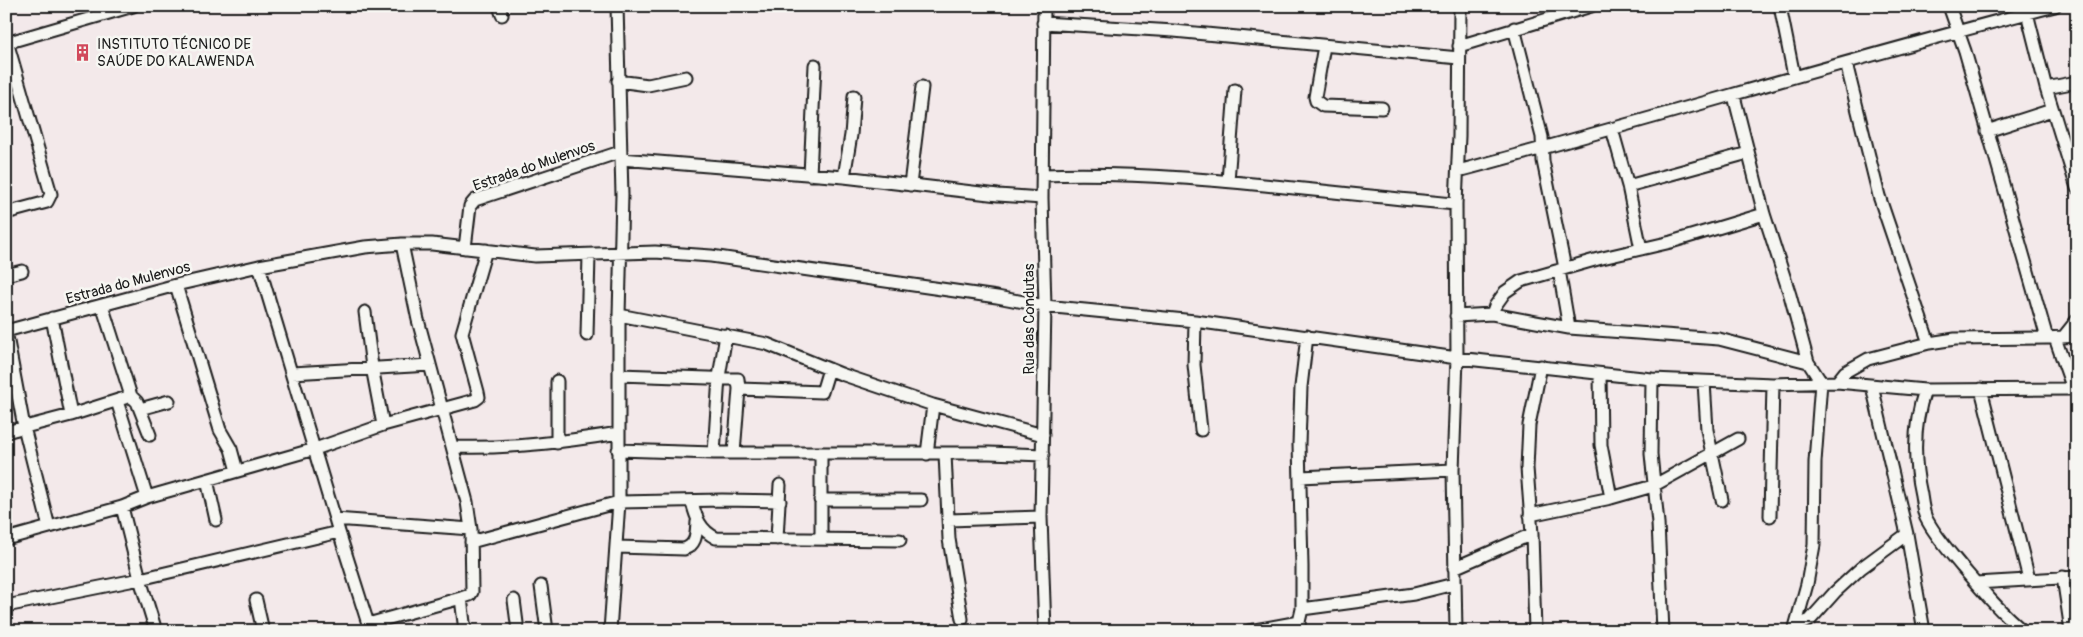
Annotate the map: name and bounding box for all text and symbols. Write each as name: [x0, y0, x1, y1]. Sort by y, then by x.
place label: INSTITUTO TÉCNICO DE SAÚDE DO KALAWENDA: [97, 35, 255, 71]
building icon: INSTITUTO TÉCNICO DE SAÚDE DO KALAWENDA: [73, 43, 93, 63]
street label: Estrada do Mulenvos: [470, 136, 598, 196]
street label: Estrada do Mulenvos: [64, 257, 192, 309]
street label: Rua das Condutas: [1020, 263, 1039, 375]

